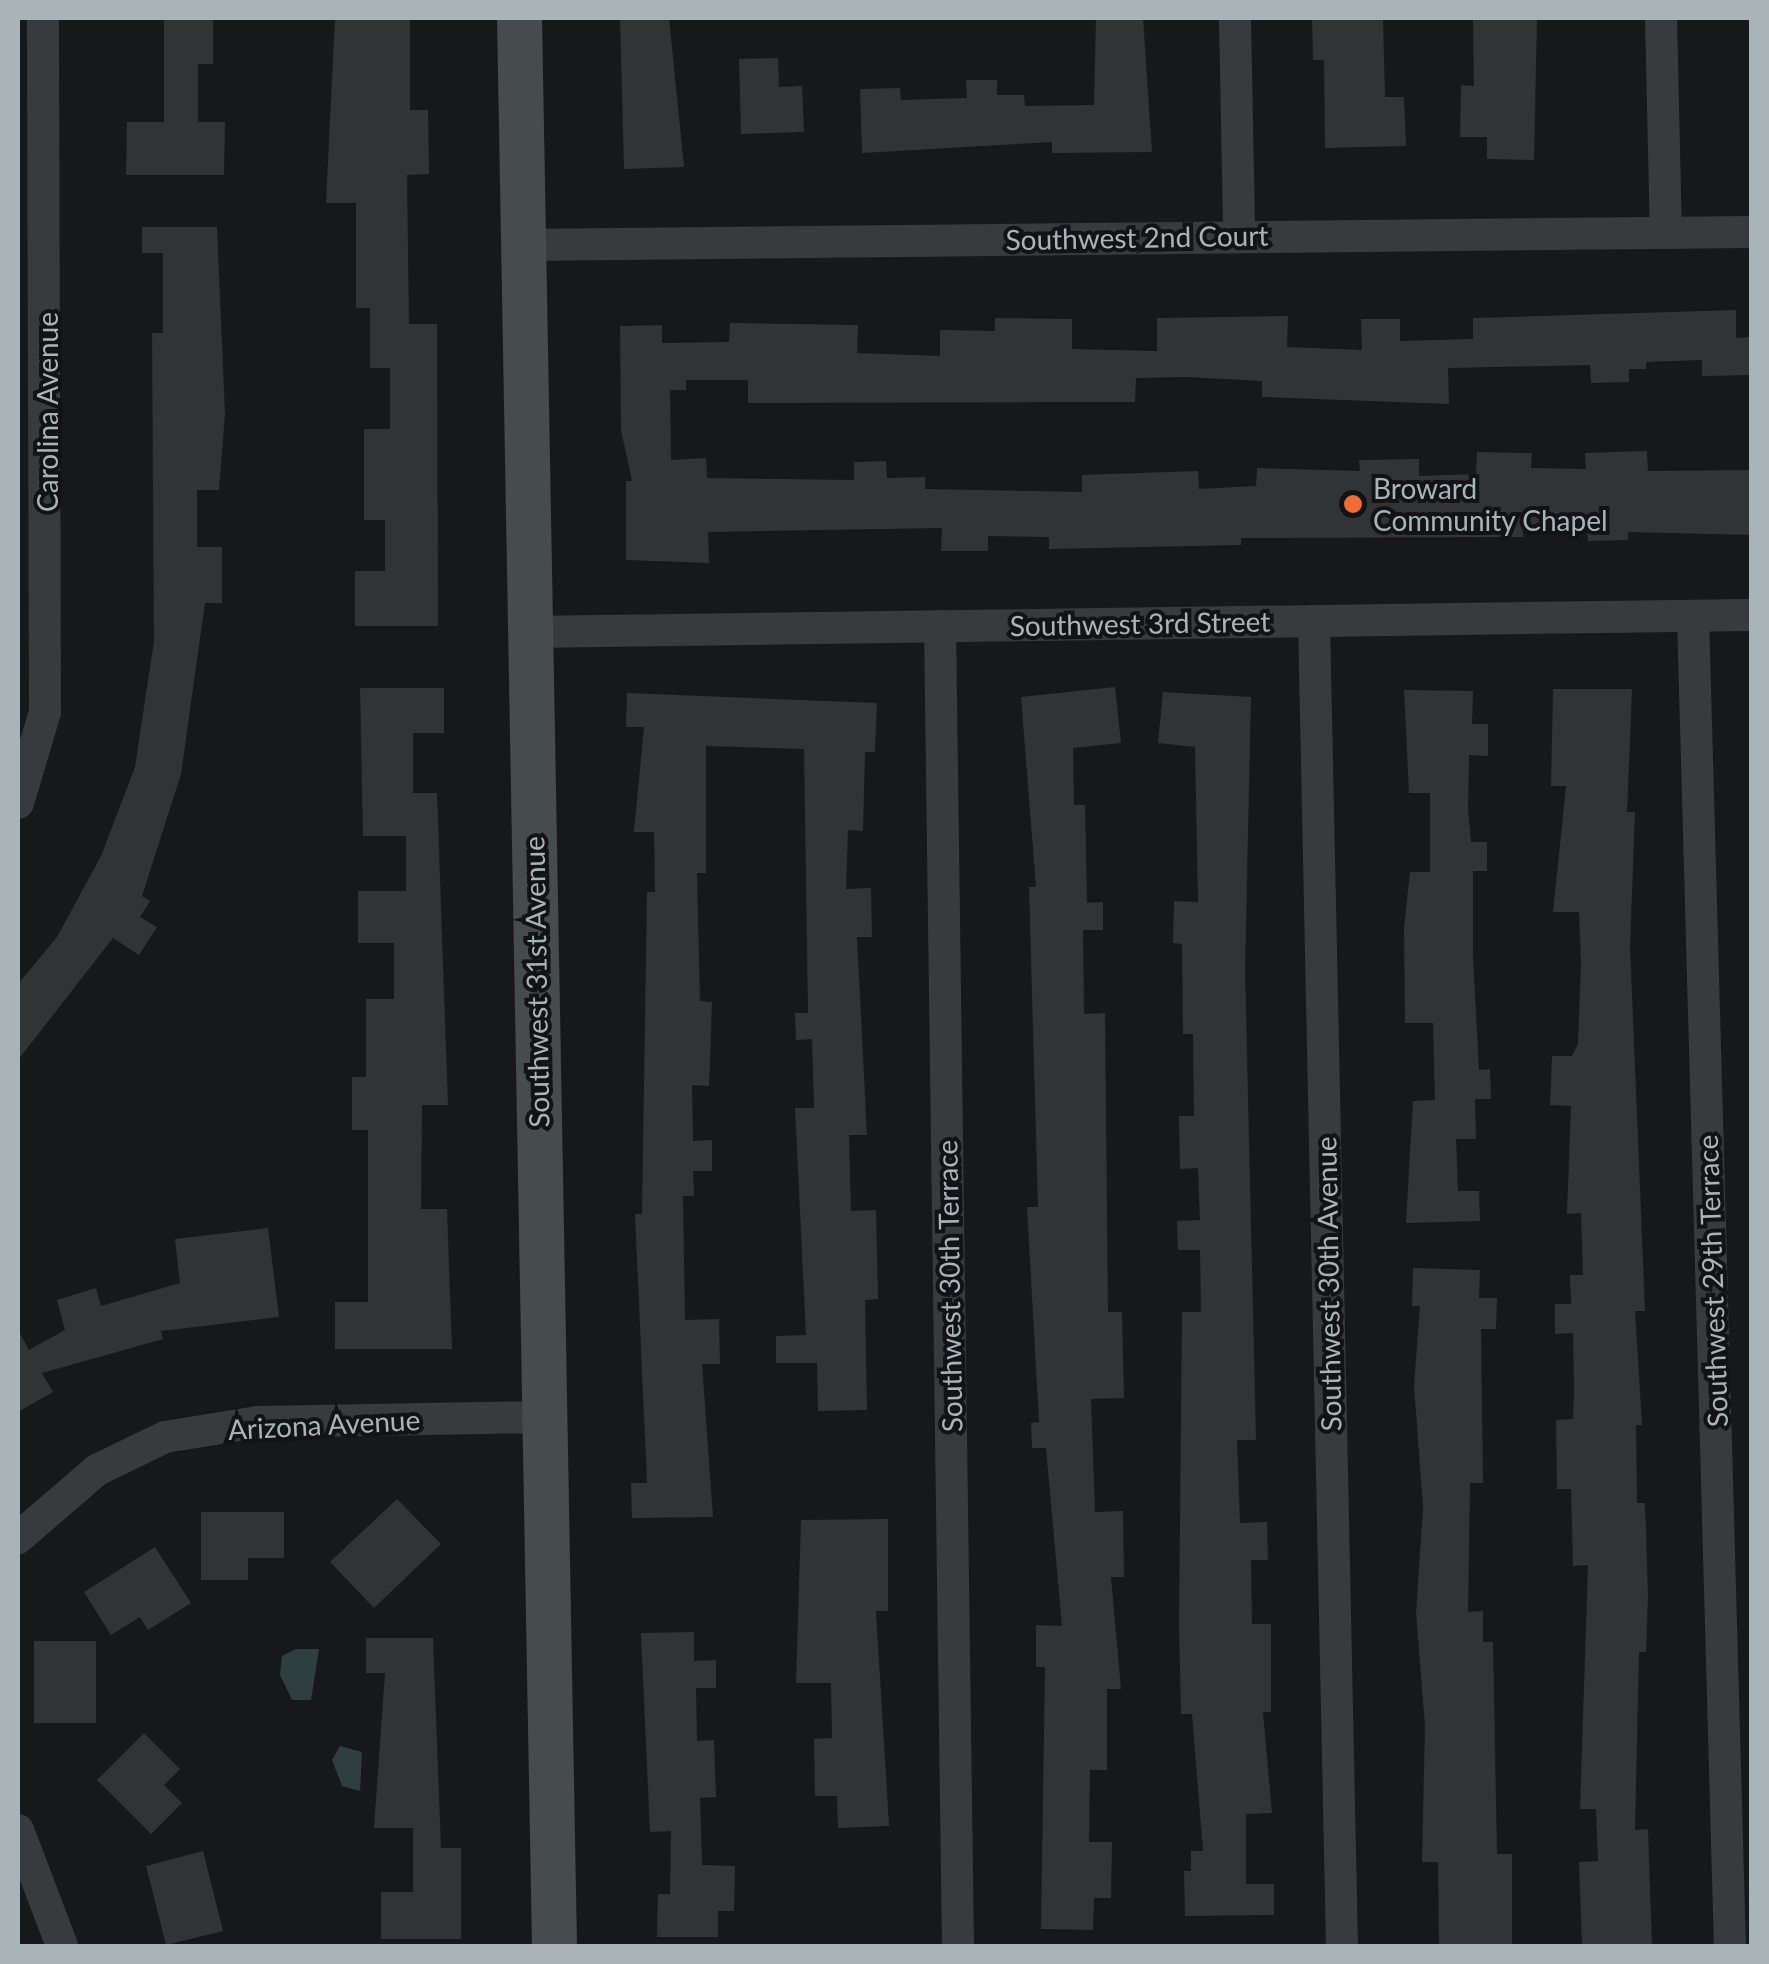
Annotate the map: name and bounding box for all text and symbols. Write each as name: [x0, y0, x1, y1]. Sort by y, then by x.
street label: Southwest 2nd Court: [1005, 218, 1269, 256]
street label: Carolina Avenue: [30, 312, 64, 512]
place label: Broward Community Chapel: [1373, 471, 1608, 537]
marker: Broward Community Chapel: [1342, 493, 1364, 515]
street label: Southwest 3rd Street: [1009, 604, 1271, 642]
street label: Southwest 31st Avenue: [517, 835, 555, 1129]
street label: Southwest 29th Terrace: [1690, 1134, 1734, 1428]
street label: Southwest 30th Avenue: [1309, 1136, 1347, 1432]
street label: Southwest 30th Terrace: [930, 1139, 968, 1433]
street label: Arizona Avenue: [227, 1402, 421, 1446]

